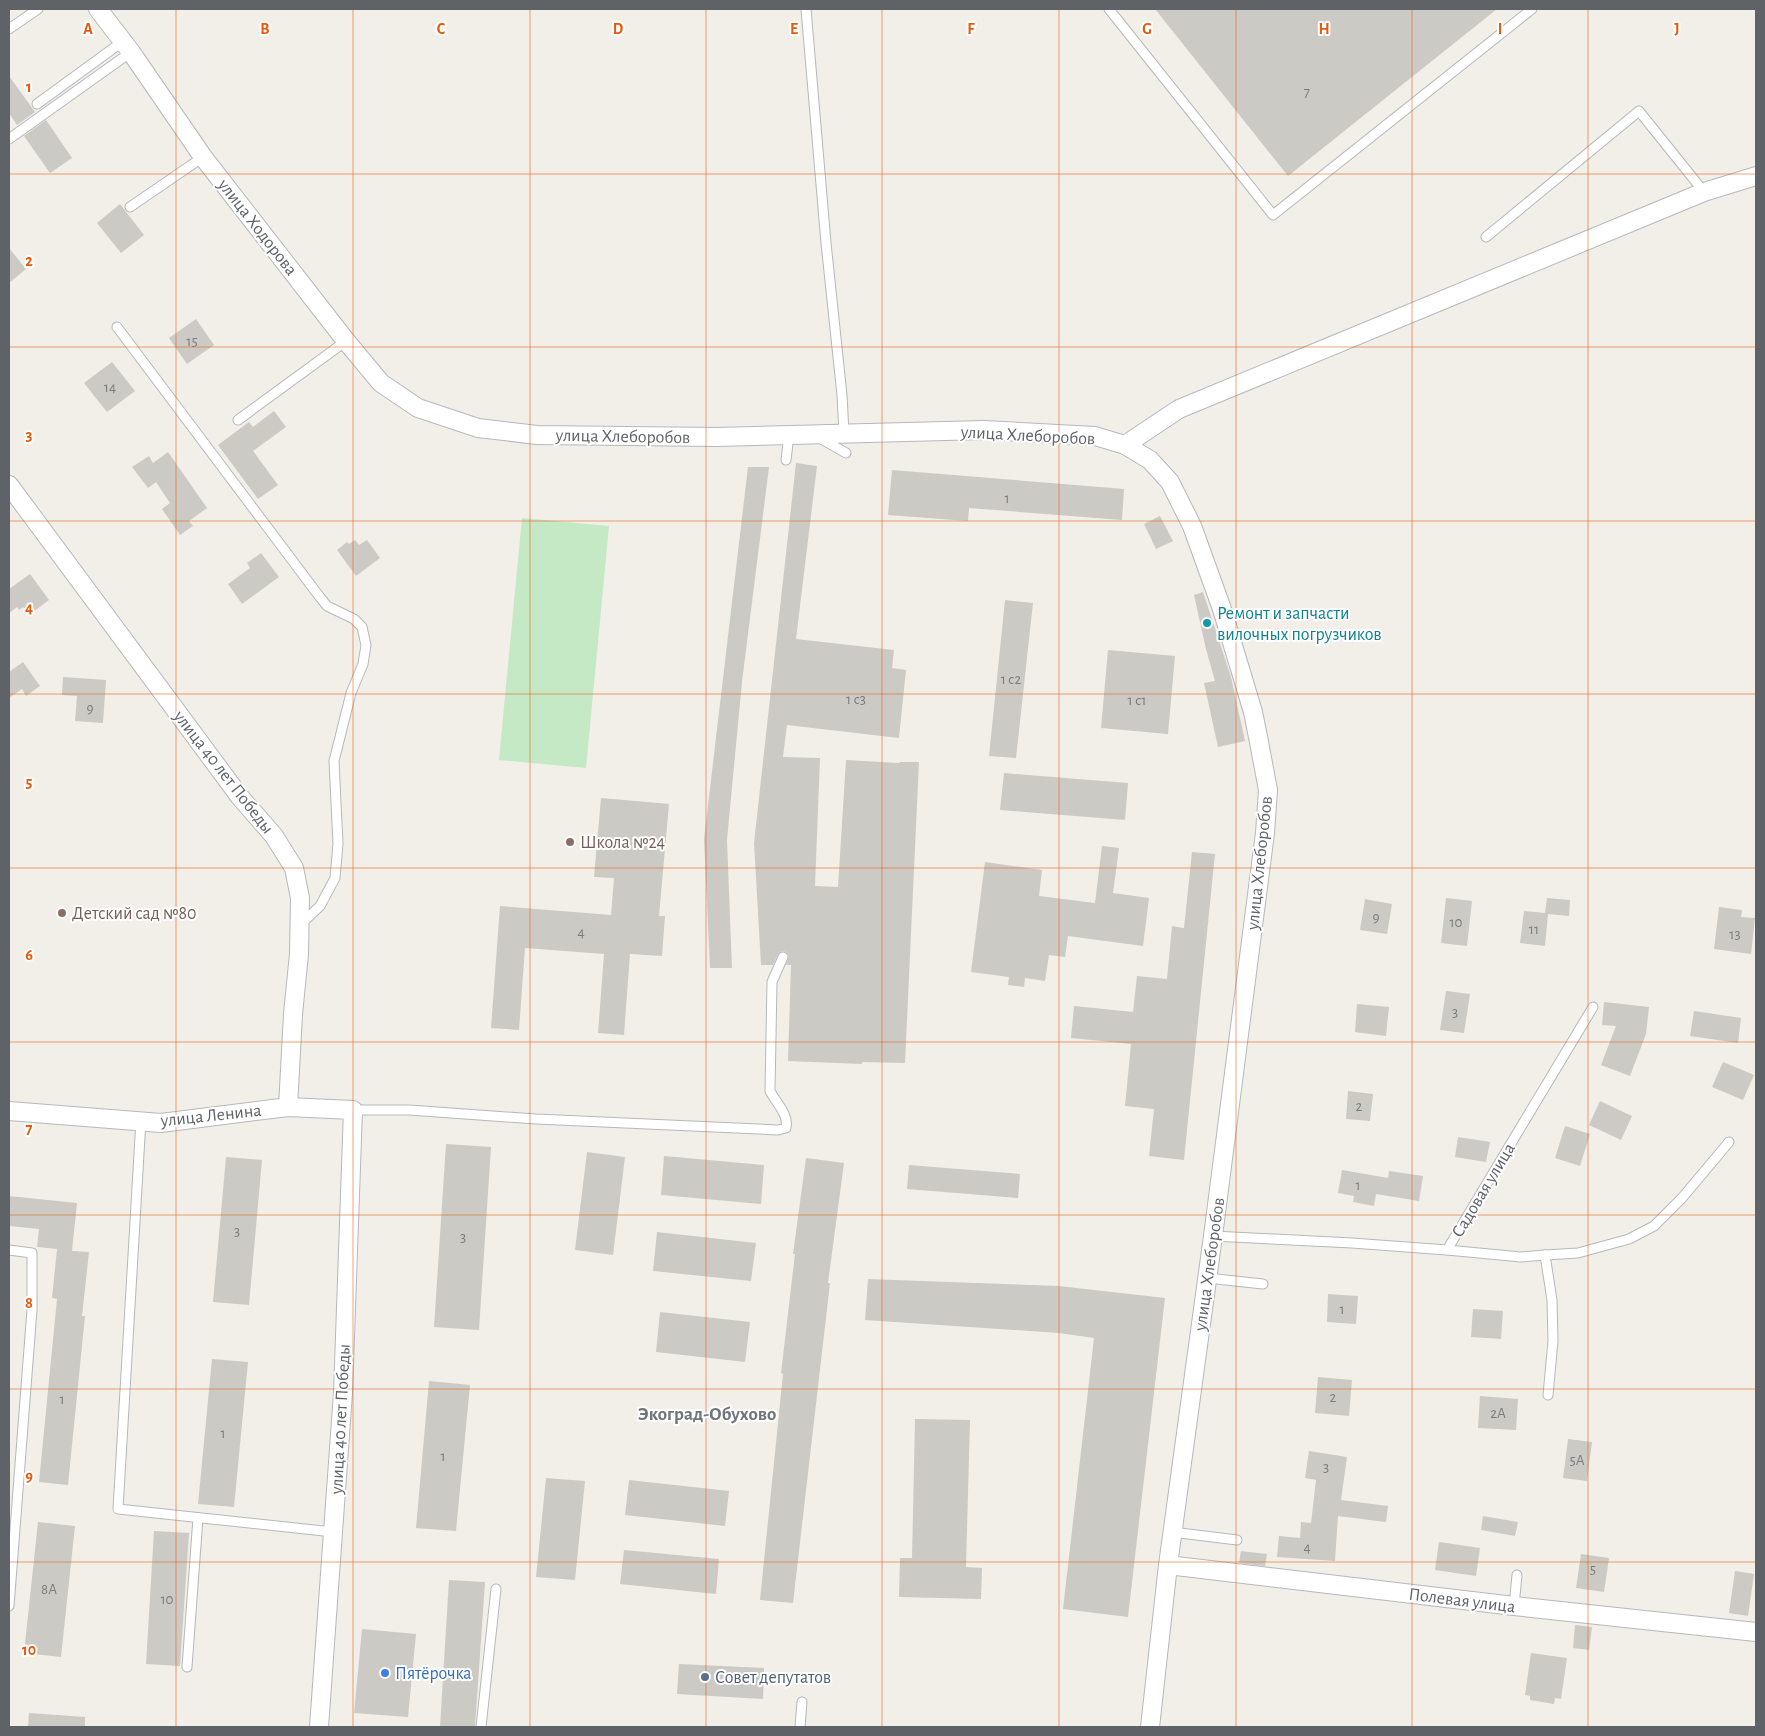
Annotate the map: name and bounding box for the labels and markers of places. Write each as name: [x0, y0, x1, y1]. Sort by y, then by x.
place label: Ремонт и запчасти вилочных погрузчиков: [1217, 605, 1382, 644]
marker: Ремонт и запчасти вилочных погрузчиков: [1201, 617, 1213, 629]
place label: Школа №24: [580, 834, 666, 852]
marker: Школа №24: [564, 836, 576, 848]
place label: Детский сад №80: [72, 905, 197, 923]
marker: Детский сад №80: [56, 907, 68, 919]
place label: Пятёрочка: [395, 1665, 472, 1683]
marker: Пятёрочка: [379, 1667, 391, 1679]
place label: Совет депутатов: [715, 1669, 831, 1687]
marker: Совет депутатов: [699, 1671, 711, 1683]

